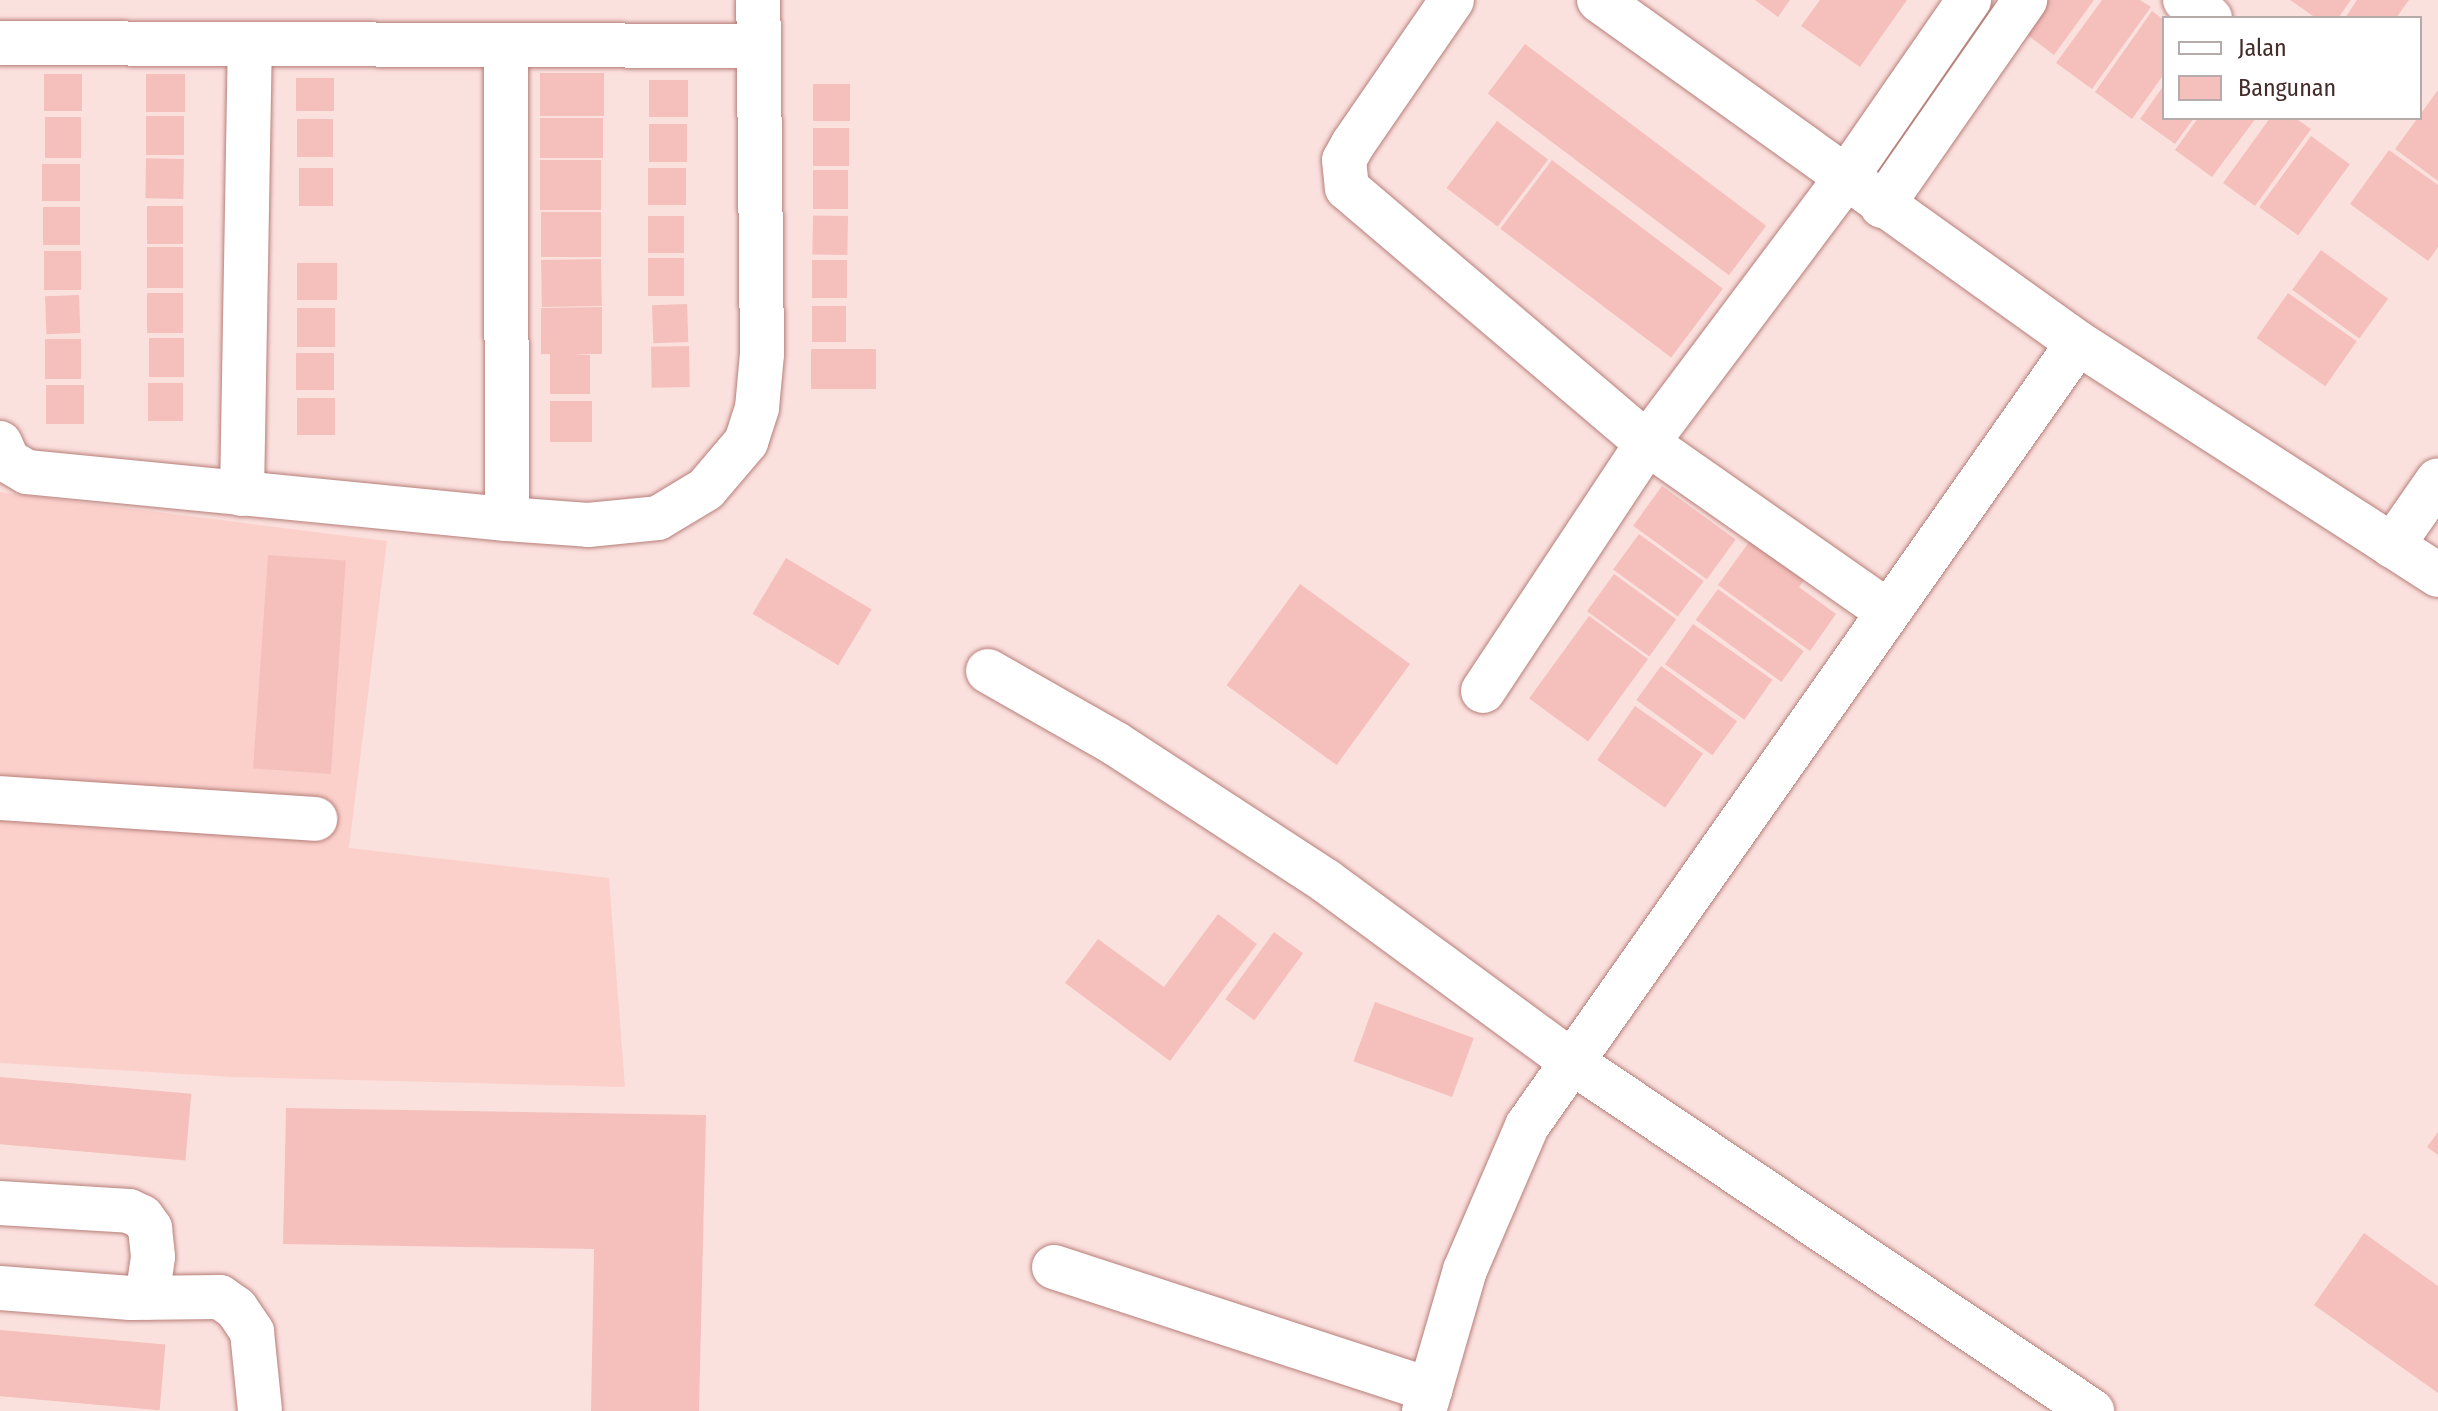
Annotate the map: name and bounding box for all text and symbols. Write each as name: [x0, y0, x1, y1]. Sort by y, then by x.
legend: [2162, 16, 2422, 120]
text: Jalan: [2238, 34, 2287, 62]
text: Bangunan: [2238, 74, 2336, 102]

